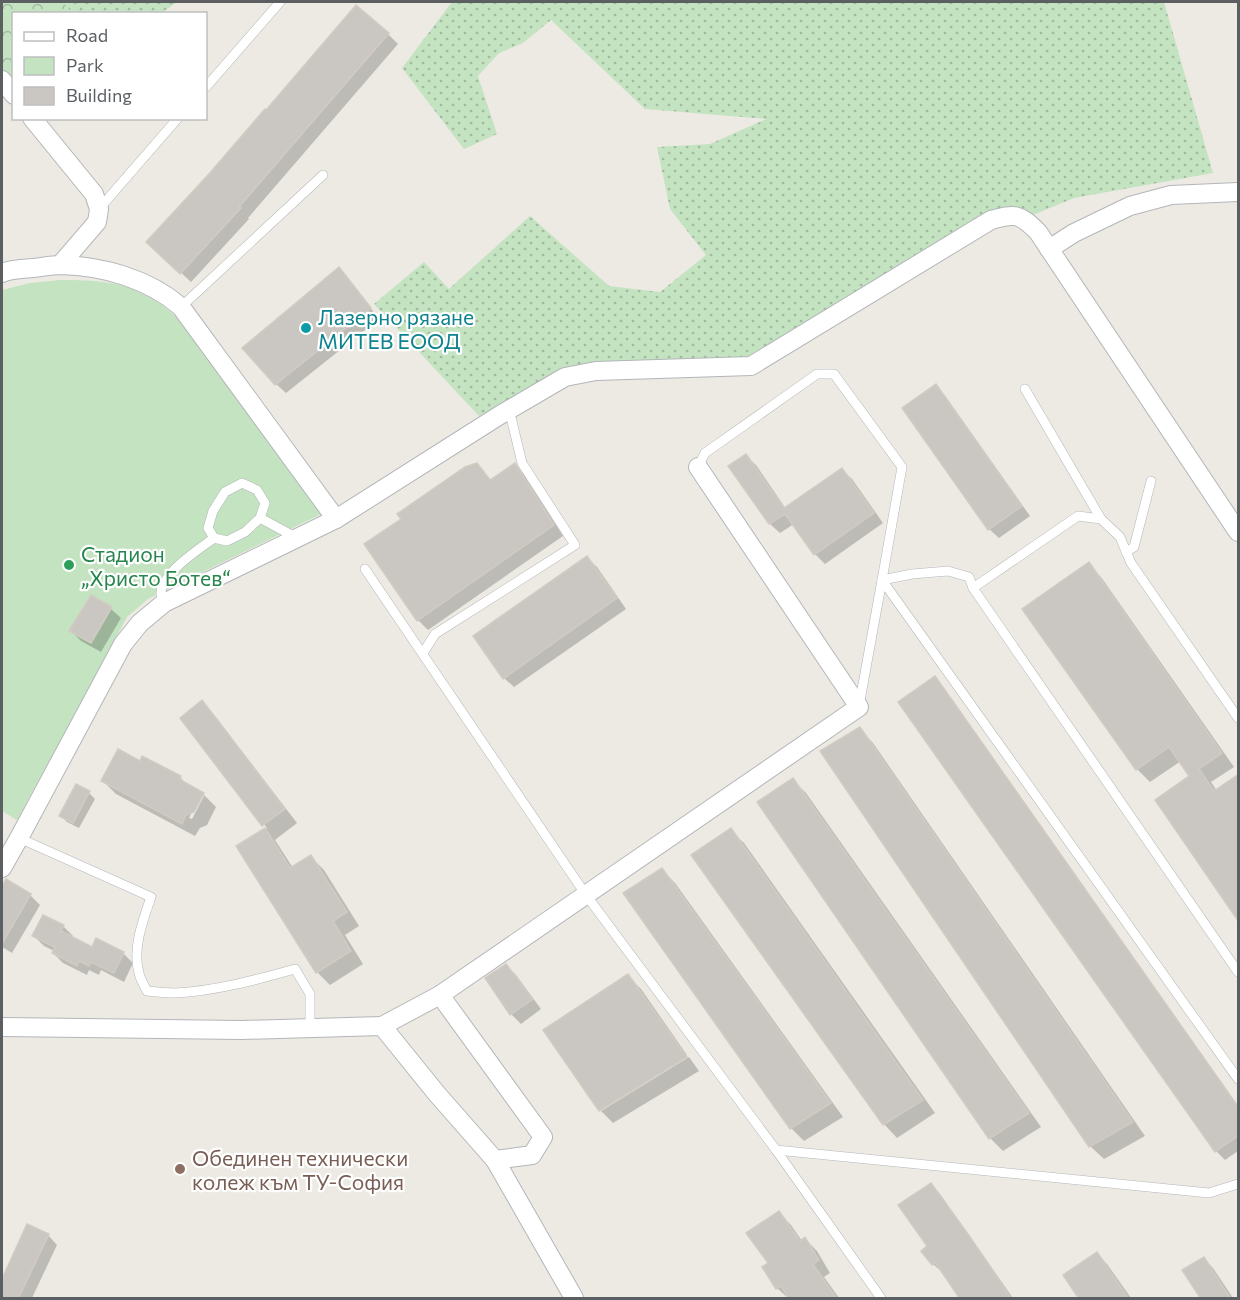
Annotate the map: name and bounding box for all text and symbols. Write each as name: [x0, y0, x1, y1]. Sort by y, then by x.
legend: [12, 12, 207, 120]
text: Road: [66, 24, 108, 46]
text: Park: [66, 54, 104, 76]
text: Building: [66, 84, 132, 106]
place label: Лазерно рязане МИТЕВ ЕООД: [318, 304, 474, 353]
marker: Лазерно рязане МИТЕВ ЕООД: [299, 321, 313, 335]
place label: Стадион „Христо Ботев“: [81, 541, 231, 590]
marker: Стадион „Христо Ботев“: [62, 558, 76, 572]
place label: Обединен технически колеж към ТУ-София: [192, 1145, 408, 1194]
marker: Обединен технически колеж към ТУ-София: [173, 1162, 187, 1176]

